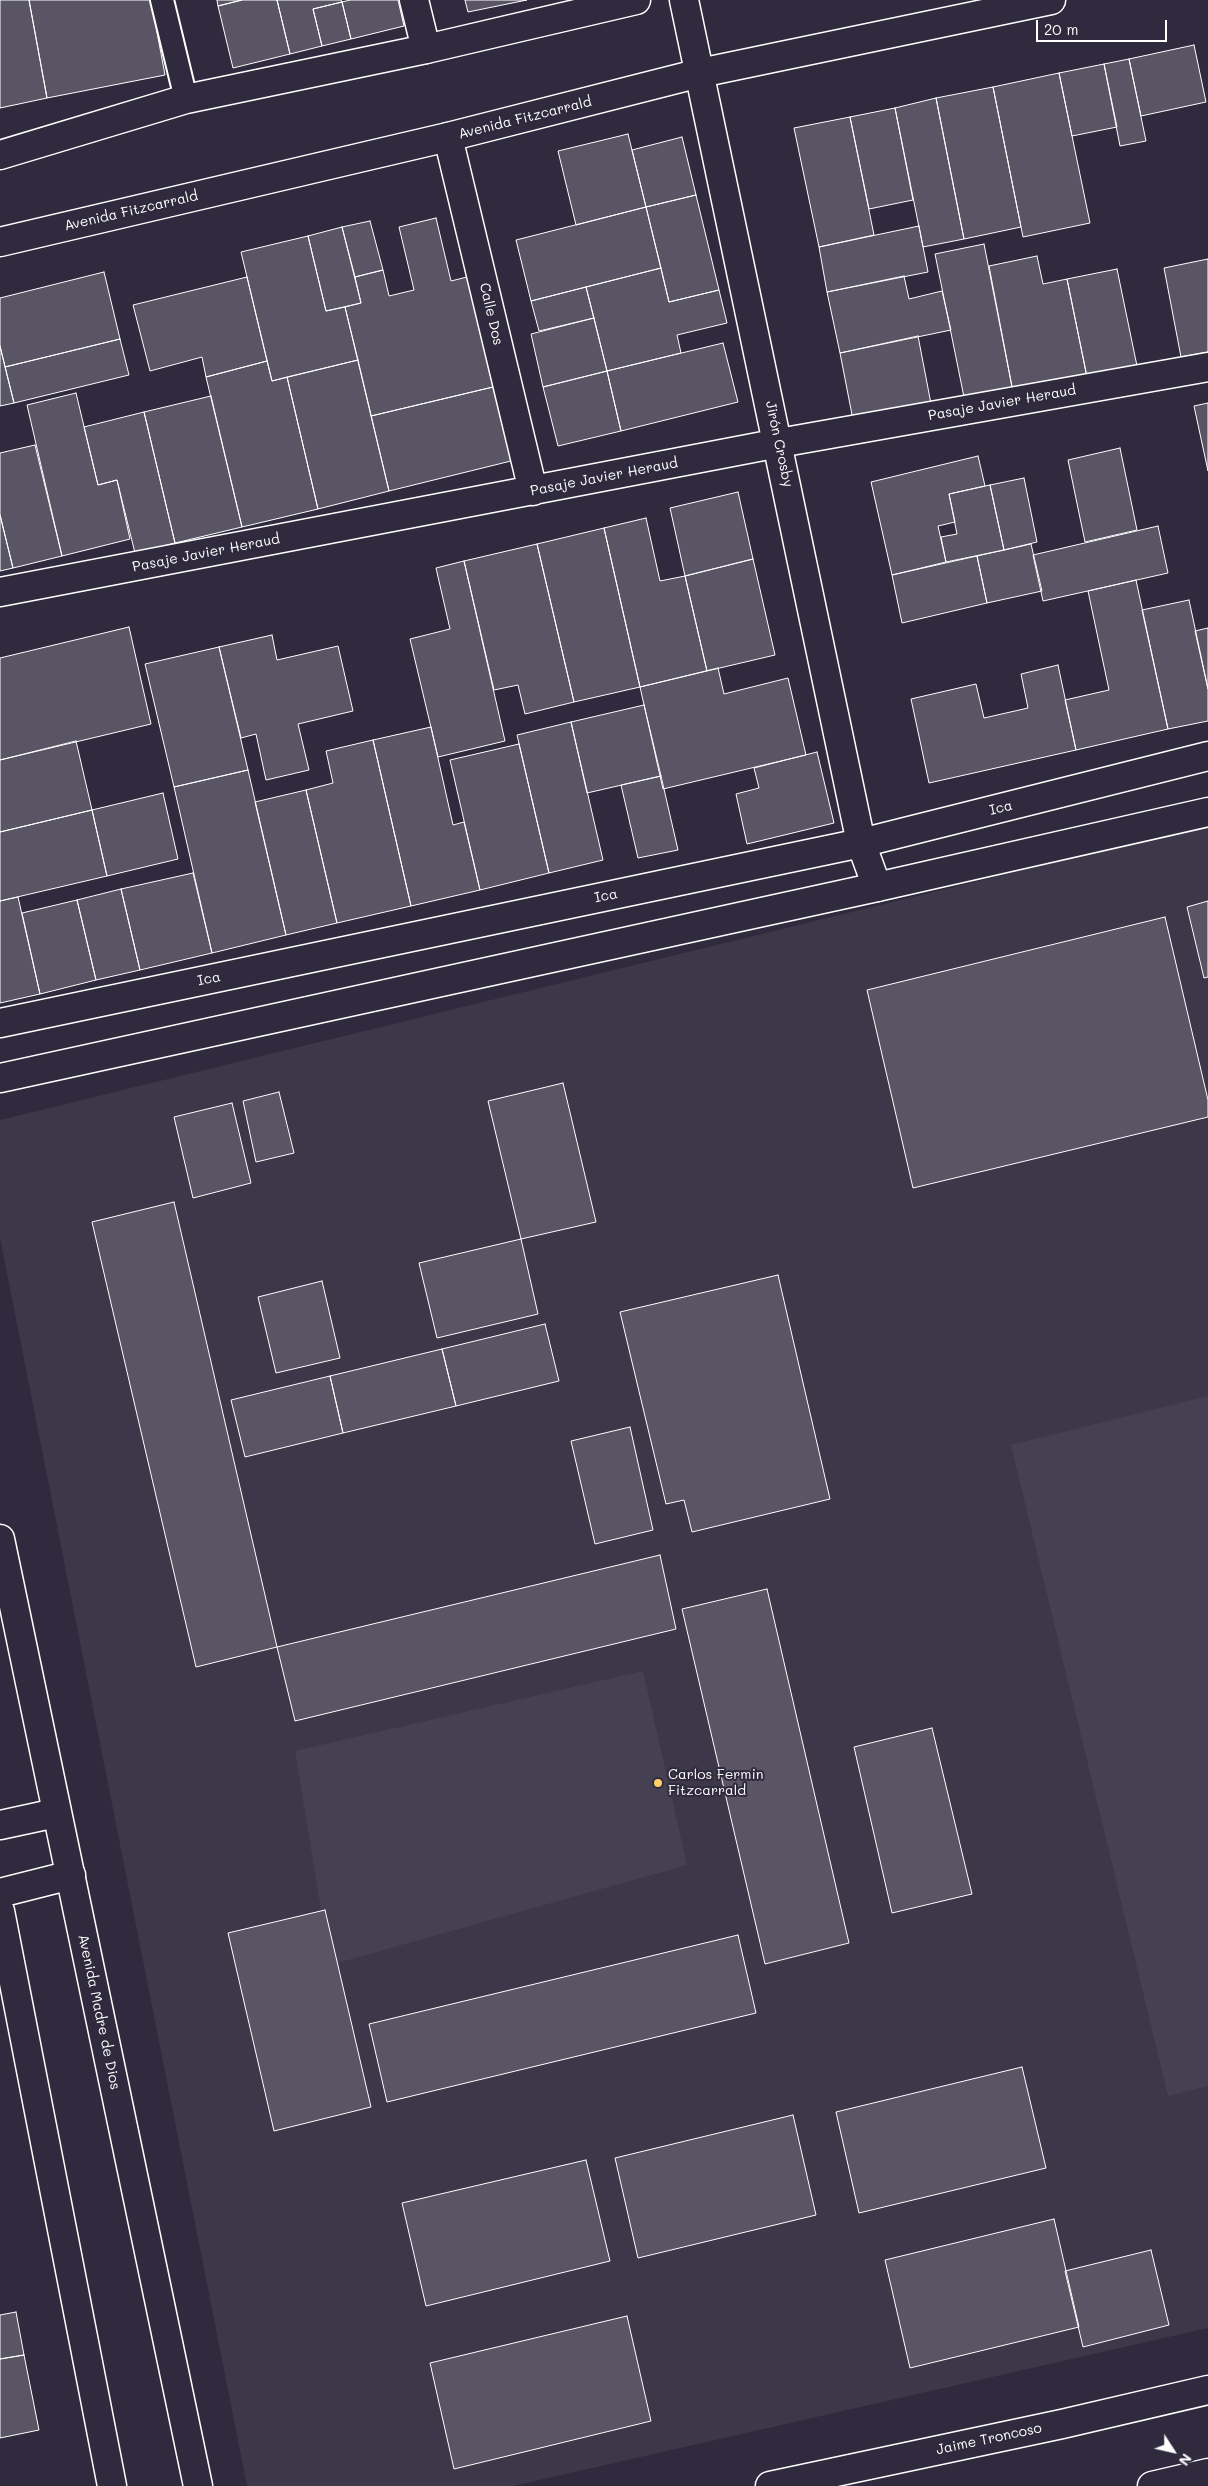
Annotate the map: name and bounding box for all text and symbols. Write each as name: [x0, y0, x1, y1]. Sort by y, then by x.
scale bar: [1038, 10, 1169, 42]
text: 20 m: [1044, 19, 1078, 39]
street label: Avenida Fitzcarrald: [457, 93, 593, 143]
street label: Avenida Fitzcarrald: [63, 187, 199, 235]
street label: Calle Dos: [476, 281, 506, 347]
street label: Pasaje Javier Heraud: [927, 382, 1077, 424]
street label: Jirón Crosby: [762, 399, 796, 489]
street label: Pasaje Javier Heraud: [529, 454, 679, 500]
street label: Pasaje Javier Heraud: [131, 530, 281, 576]
street label: Ica: [988, 797, 1014, 819]
street label: Ica: [593, 885, 619, 907]
street label: Ica: [196, 968, 222, 990]
place label: Carlos Fermin Fitzcarrald: [668, 1767, 764, 1800]
marker: Carlos Fermin Fitzcarrald: [652, 1777, 664, 1789]
street label: Avenida Madre de Dios: [74, 1933, 124, 2091]
street label: Jaime Troncoso: [935, 2420, 1043, 2458]
north arrow: [1148, 2426, 1198, 2476]
text: N: [1175, 2450, 1197, 2470]

